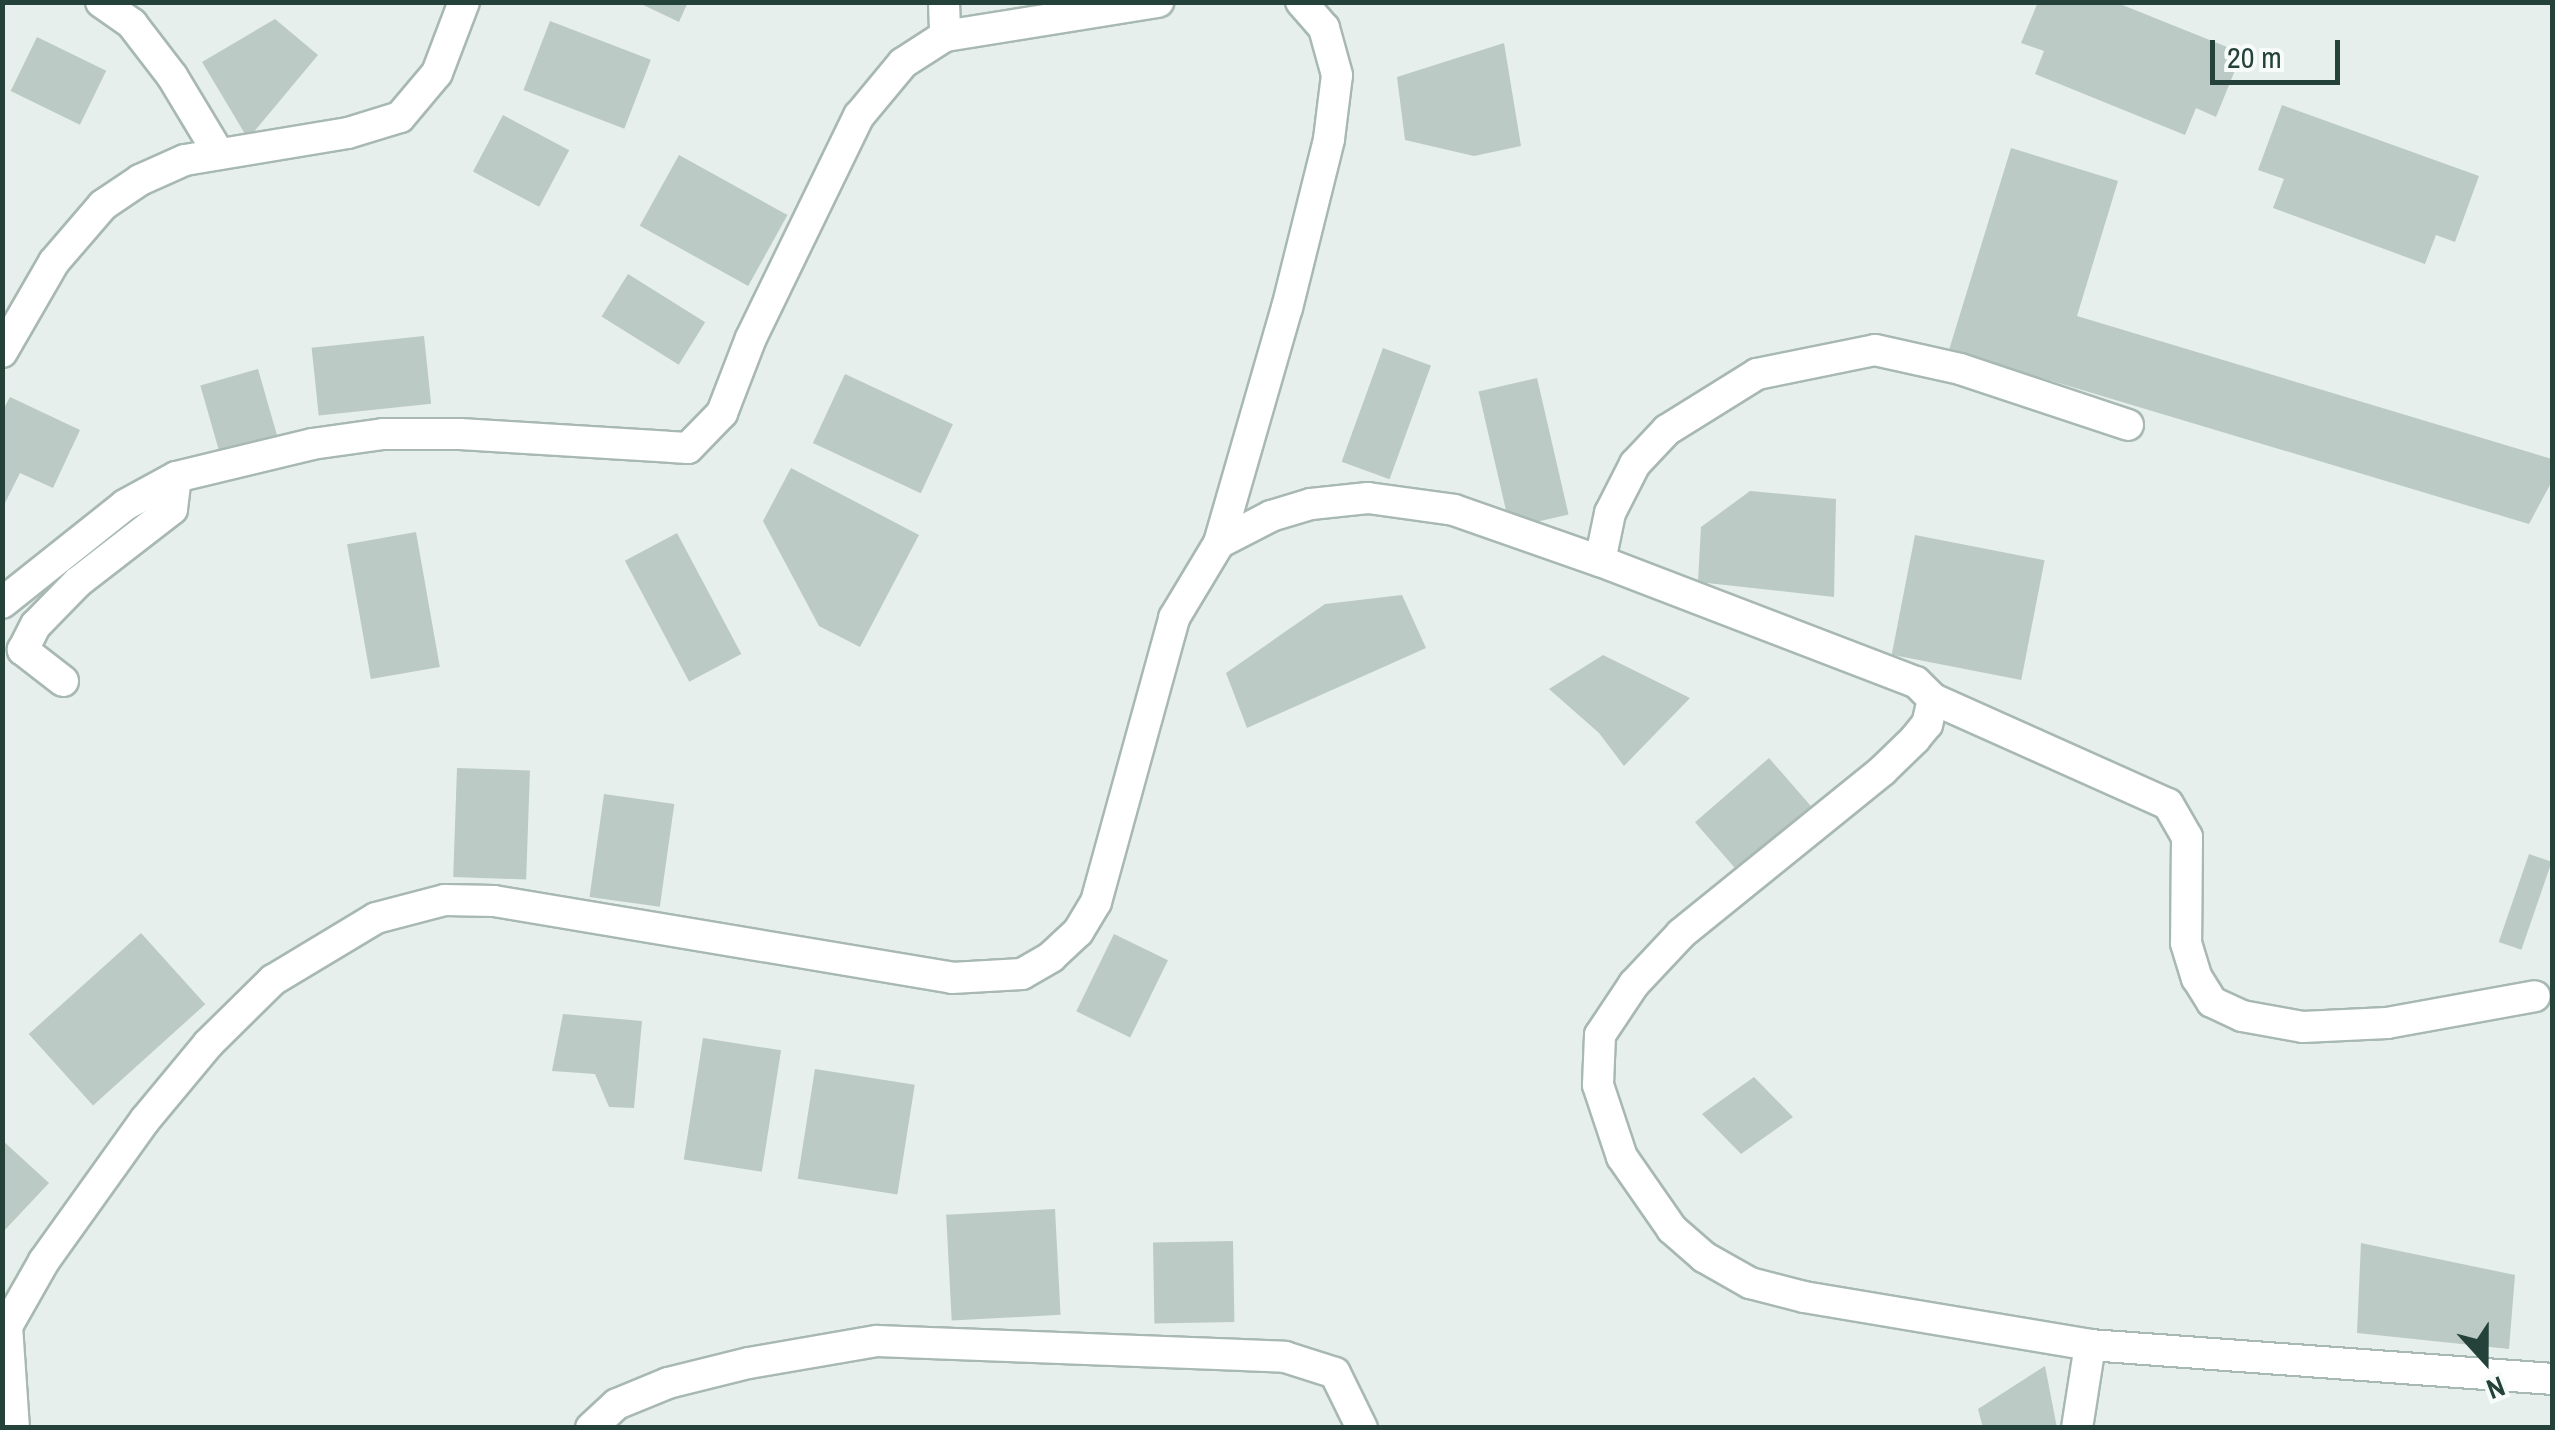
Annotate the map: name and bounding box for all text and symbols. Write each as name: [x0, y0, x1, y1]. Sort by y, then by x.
scale bar: [2215, 20, 2345, 82]
text: 20 m: [2227, 37, 2282, 77]
north arrow: [2435, 1310, 2535, 1410]
text: N: [2481, 1367, 2510, 1409]

